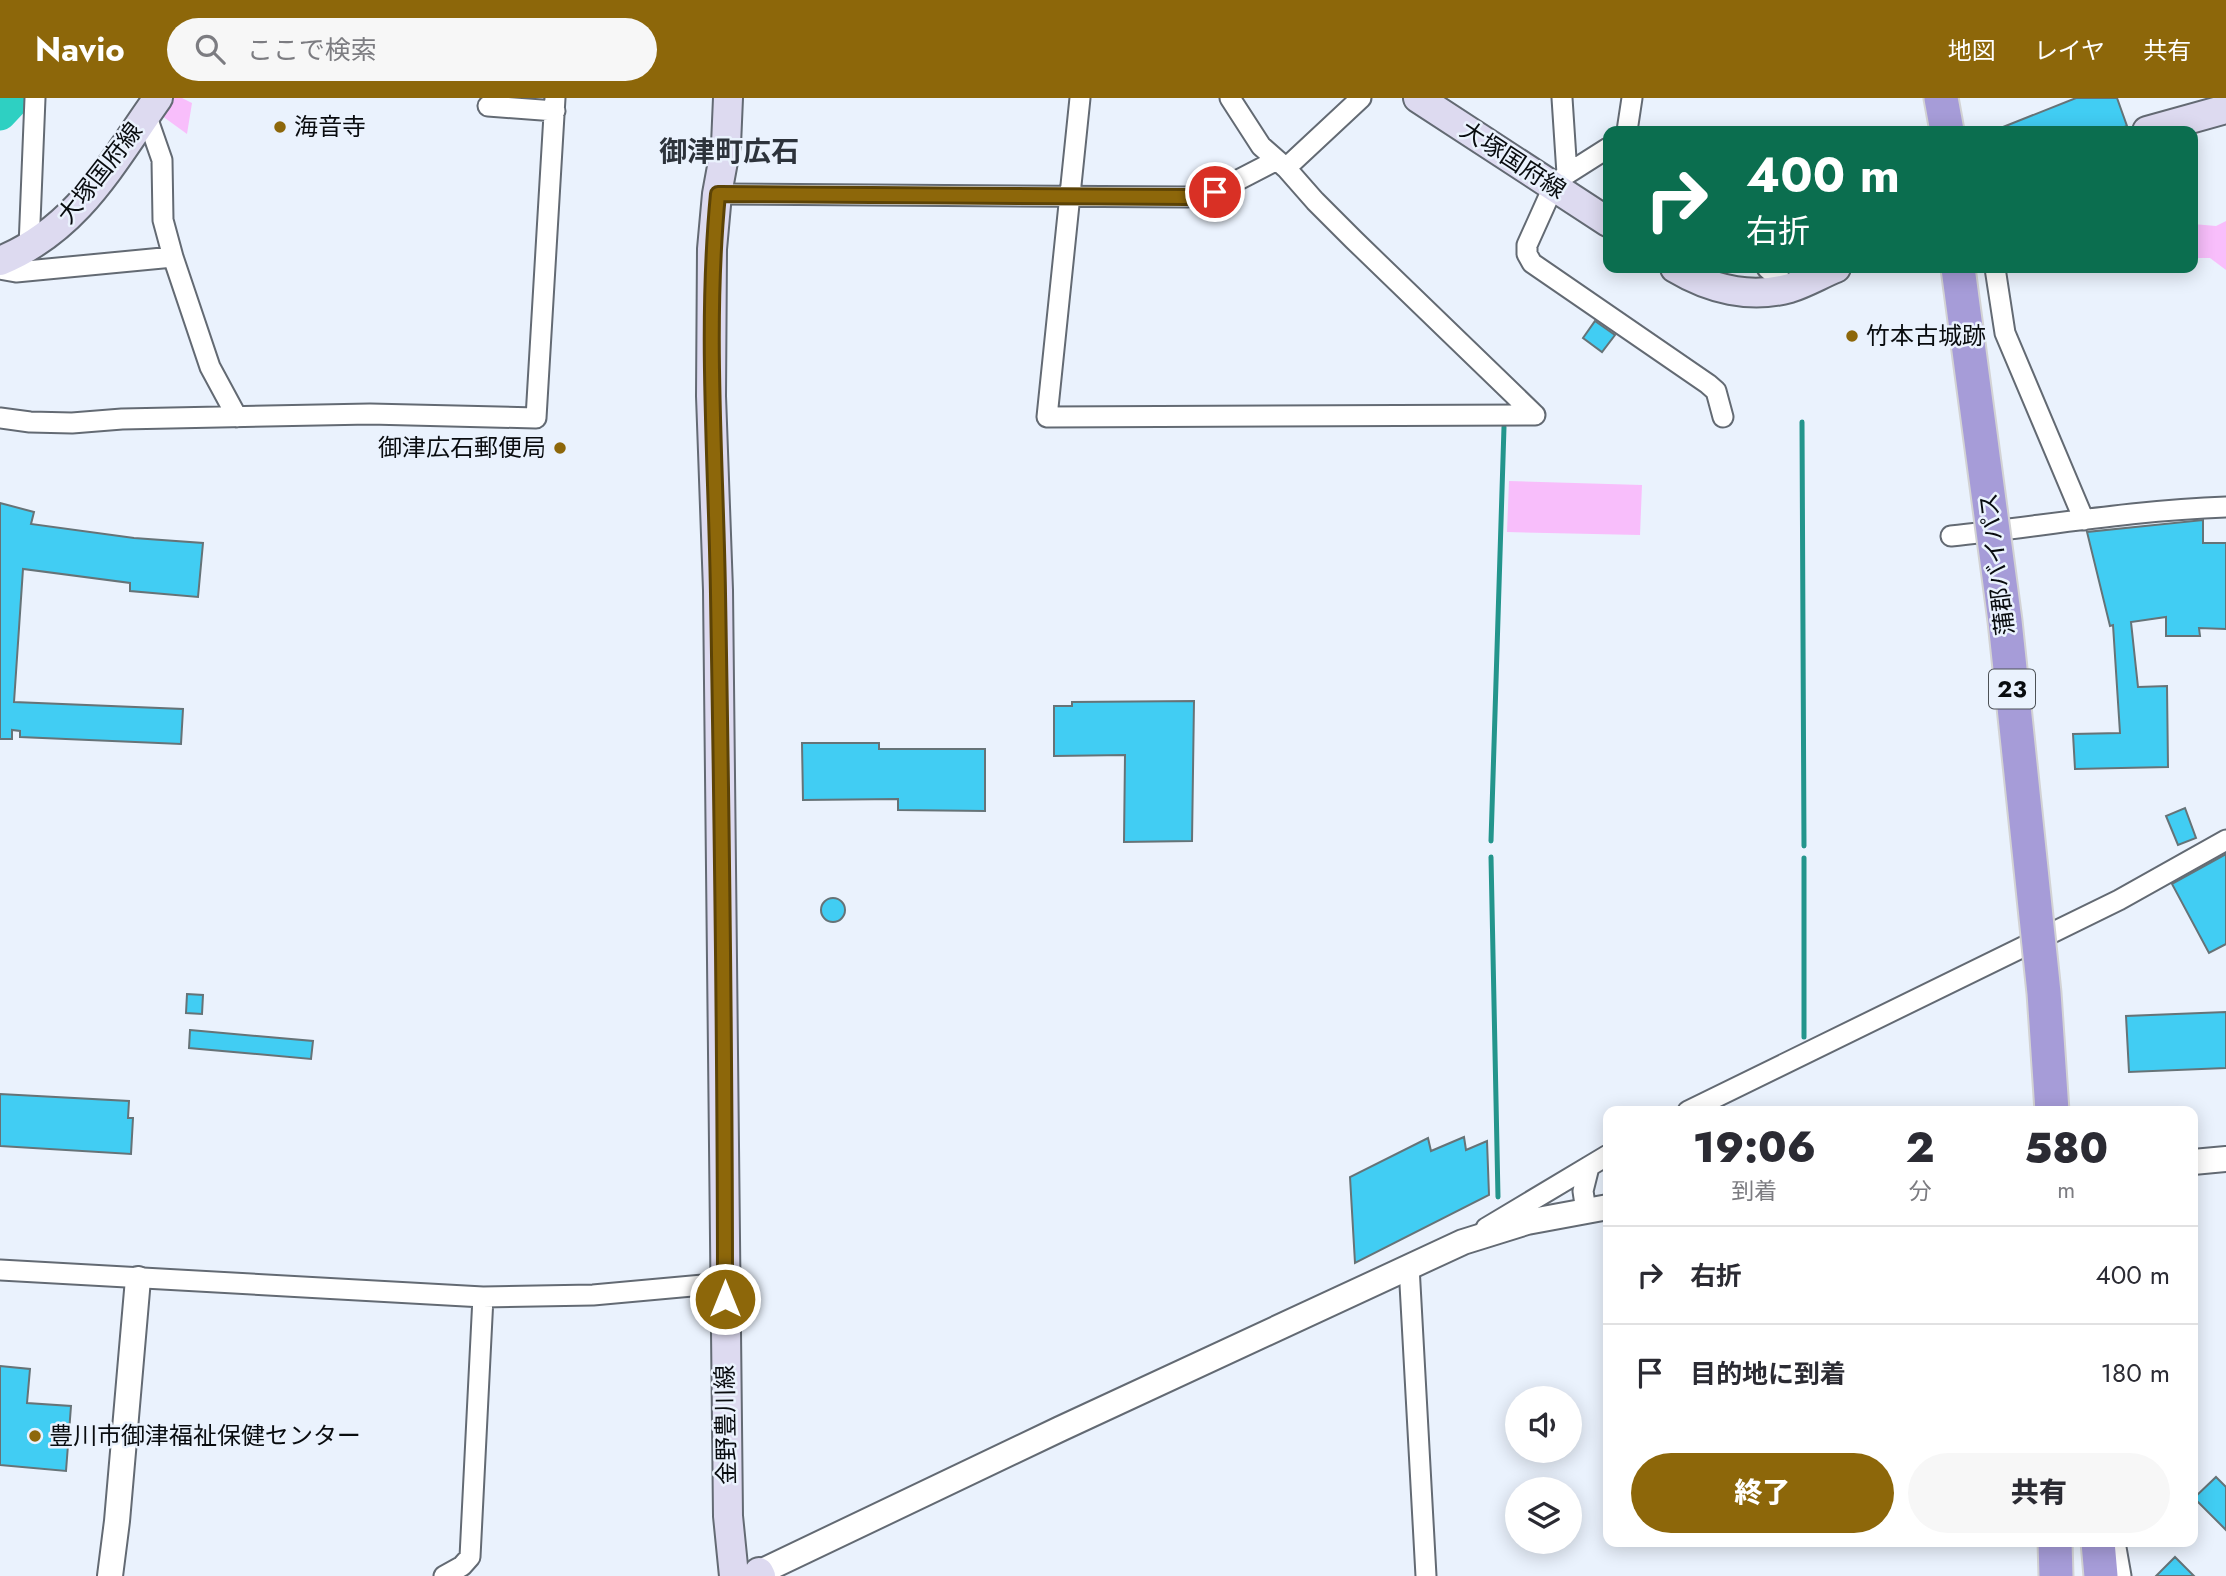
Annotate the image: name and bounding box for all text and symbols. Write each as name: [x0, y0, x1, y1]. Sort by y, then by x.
search box: [167, 18, 657, 81]
text: Navio: [35, 26, 125, 73]
icon: search: [191, 30, 229, 68]
text: ここで検索: [247, 31, 377, 69]
text: 地図: [1948, 33, 1996, 68]
text: レイヤ: [2034, 33, 2105, 68]
text: 共有: [2143, 33, 2191, 68]
place label: 海音寺: [294, 109, 366, 144]
street label: 大塚国府線: [1453, 112, 1573, 207]
street label: 大塚国府線: [49, 115, 150, 231]
marker: 海音寺: [272, 119, 288, 135]
district label: 御津町広石: [659, 131, 799, 172]
text: 400 m: [1746, 140, 1900, 210]
icon: right: [1631, 154, 1722, 245]
pin: [1185, 162, 1245, 222]
icon: arrive: [1196, 173, 1234, 211]
text: 右折: [1746, 208, 1810, 254]
place label: 竹本古城跡: [1866, 318, 1986, 353]
marker: 竹本古城跡: [1844, 328, 1860, 344]
place label: 御津広石郵便局: [378, 430, 546, 465]
marker: 御津広石郵便局: [552, 440, 568, 456]
street label: 蒲郡バイパス: [1970, 491, 2023, 637]
road number: 23: [1989, 670, 2035, 708]
text: 19:06: [1693, 1117, 1816, 1178]
text: 2: [1906, 1117, 1934, 1178]
text: 580: [2024, 1118, 2108, 1179]
text: m: [2057, 1173, 2075, 1207]
text: 到着: [1731, 1174, 1777, 1208]
text: 分: [1909, 1174, 1932, 1208]
icon: right: [1631, 1256, 1669, 1294]
text: 400 m: [2096, 1256, 2170, 1294]
text: 右折: [1690, 1257, 1742, 1295]
position arrow: [688, 1262, 762, 1336]
icon: arrive: [1631, 1354, 1669, 1392]
text: 180 m: [2100, 1354, 2170, 1392]
text: 目的地に到着: [1690, 1355, 1846, 1393]
street label: 金野豊川線: [707, 1365, 744, 1485]
map controls: [1505, 1386, 1582, 1554]
button: sound: [1505, 1386, 1582, 1463]
place label: 豊川市御津福祉保健センター: [49, 1418, 361, 1453]
marker: 豊川市御津福祉保健センター: [27, 1428, 43, 1444]
button: 終了: [1631, 1453, 1894, 1533]
button: 共有: [1908, 1453, 2170, 1533]
button: layers: [1505, 1477, 1582, 1554]

